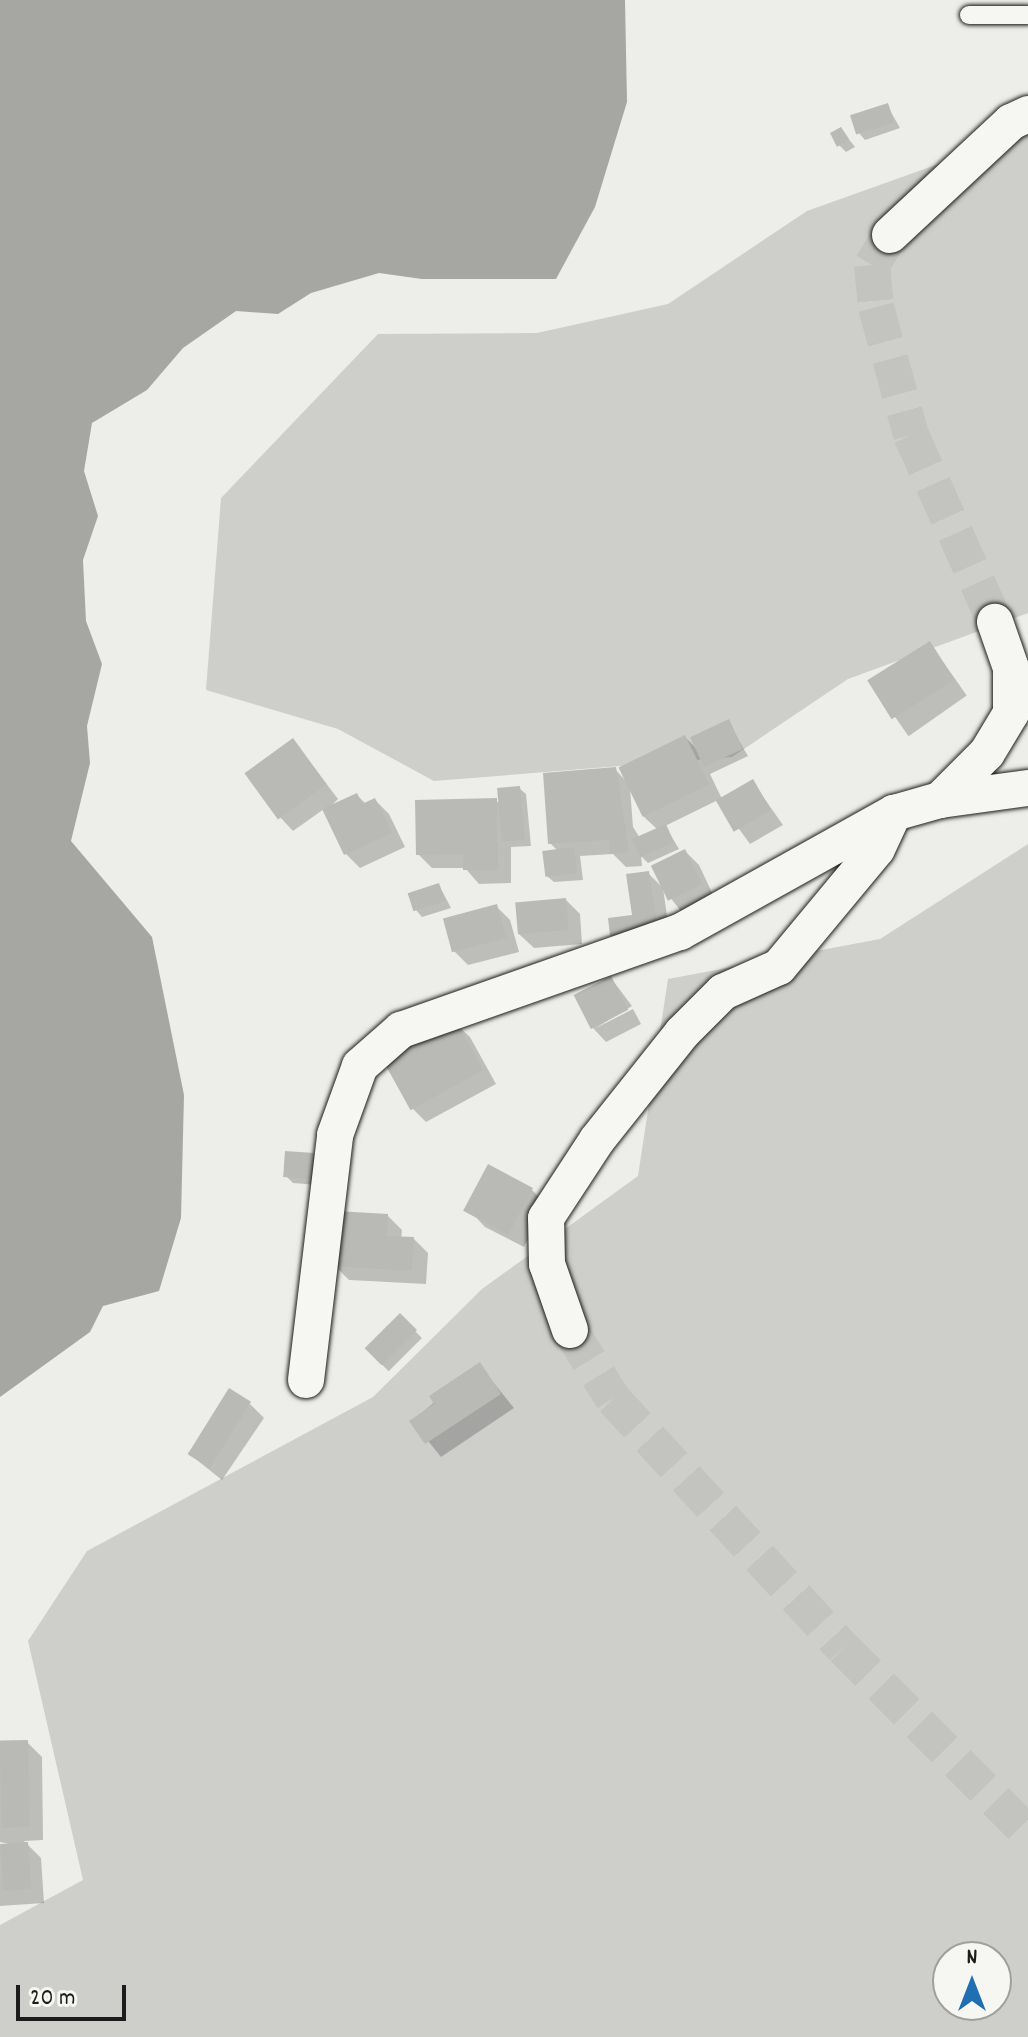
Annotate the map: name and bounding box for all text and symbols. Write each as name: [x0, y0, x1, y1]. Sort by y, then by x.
north arrow: [932, 1941, 1012, 2021]
text: N: [967, 1943, 977, 1974]
scale bar: [20, 1969, 130, 2019]
text: 20 m: [30, 1982, 76, 2016]

